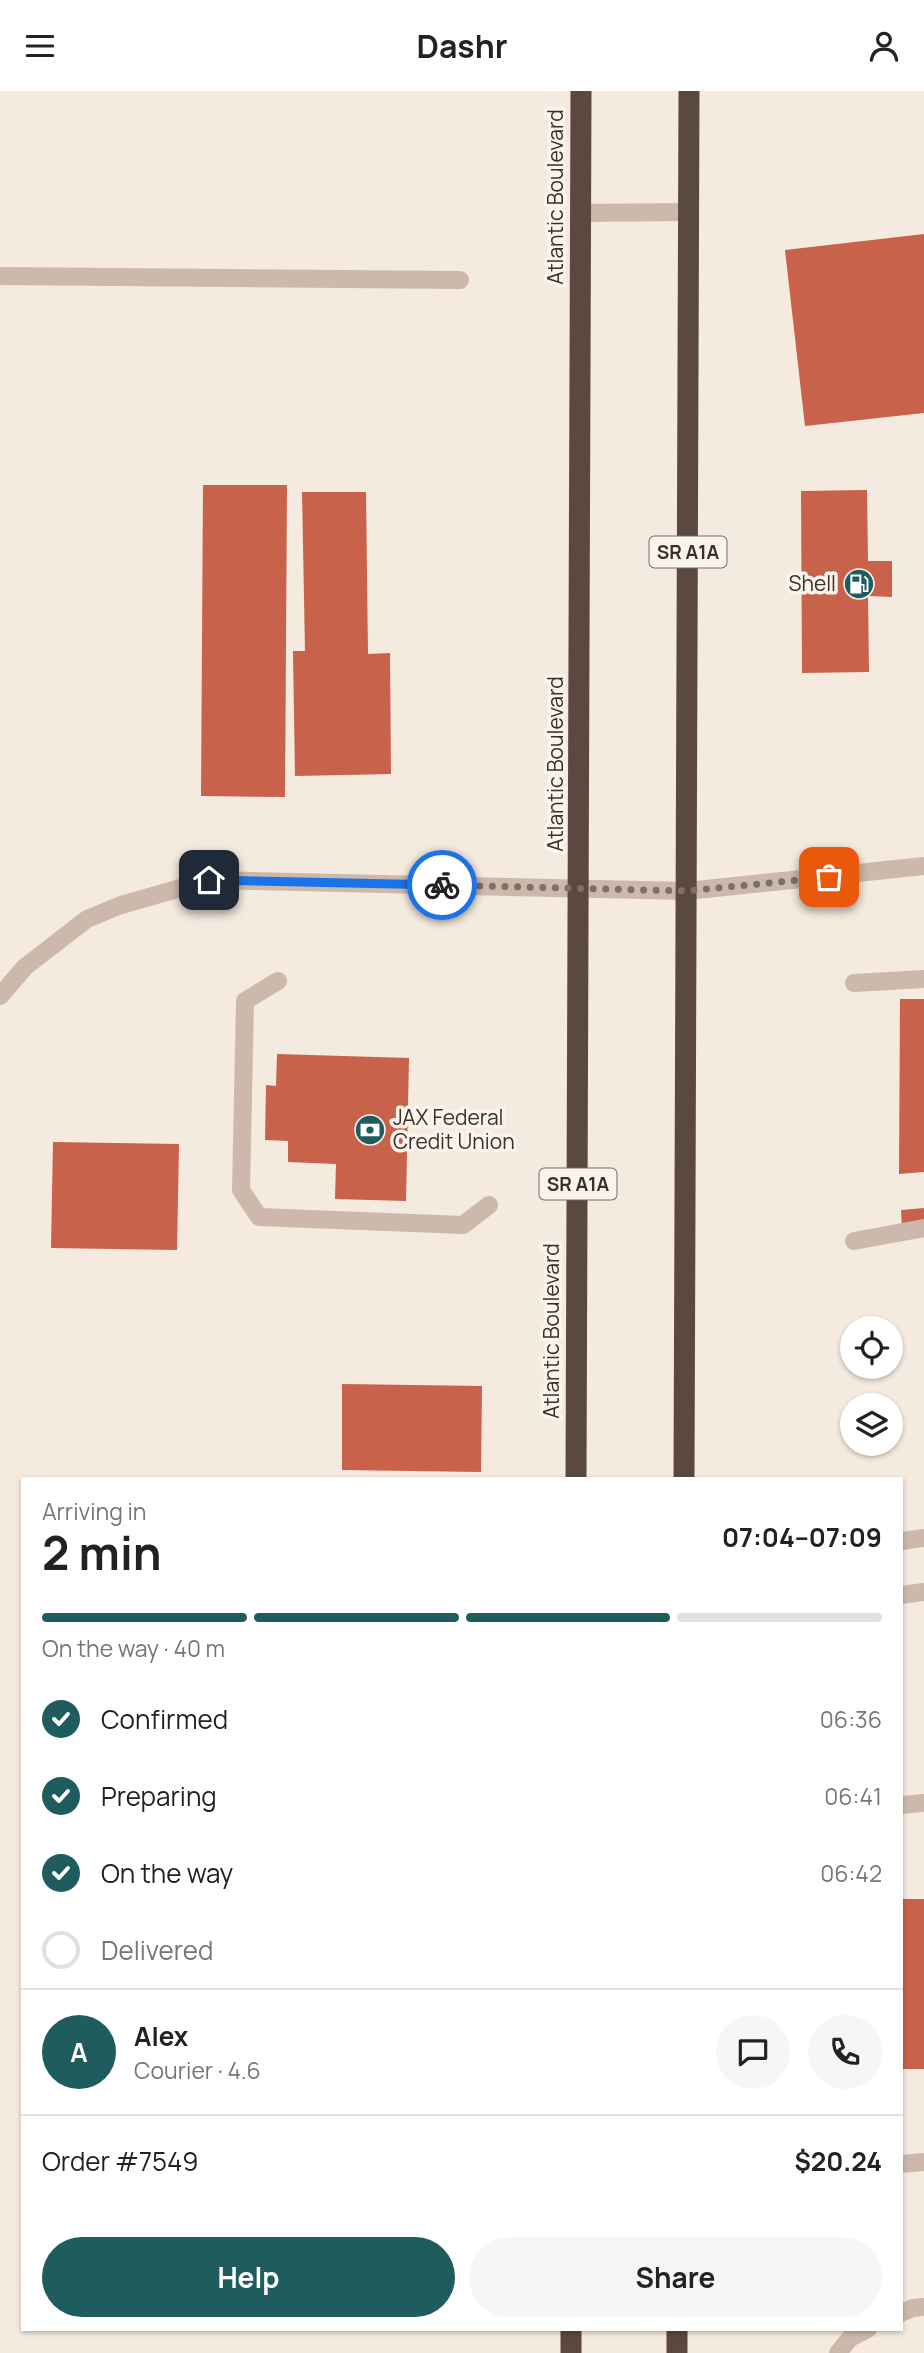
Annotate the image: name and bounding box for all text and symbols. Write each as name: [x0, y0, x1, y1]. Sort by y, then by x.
text: Dashr: [417, 24, 507, 68]
icon: menu: [21, 27, 59, 65]
icon: person: [865, 27, 903, 65]
street label: Atlantic Boulevard: [541, 109, 569, 285]
road number: SR A1A: [650, 537, 726, 567]
fuel station icon: Shell: [842, 567, 876, 601]
place label: Shell: [788, 569, 836, 597]
street label: Atlantic Boulevard: [541, 676, 569, 852]
pin: [799, 847, 859, 907]
pin: [179, 850, 239, 910]
courier: [407, 850, 477, 920]
icon: bag: [810, 858, 848, 896]
icon: home: [190, 861, 228, 899]
icon: bike: [423, 866, 461, 904]
place label: JAX Federal Credit Union: [393, 1103, 515, 1155]
bank icon: JAX Federal Credit Union: [353, 1113, 387, 1147]
road number: SR A1A: [540, 1169, 616, 1199]
street label: Atlantic Boulevard: [537, 1243, 565, 1419]
map controls: [840, 1316, 903, 1456]
button: locate: [840, 1316, 903, 1379]
button: layers: [840, 1393, 903, 1456]
text: Arriving in: [42, 1495, 147, 1527]
text: 07:04–07:09: [722, 1519, 882, 1555]
text: 2 min: [42, 1521, 162, 1584]
text: On the way · 40 m: [42, 1632, 225, 1664]
icon: check: [42, 1700, 80, 1738]
text: Confirmed: [101, 1701, 228, 1737]
text: 06:36: [820, 1703, 882, 1735]
icon: check: [42, 1777, 80, 1815]
text: Preparing: [101, 1778, 217, 1814]
text: 06:41: [824, 1780, 882, 1812]
icon: check: [42, 1854, 80, 1892]
text: On the way: [101, 1855, 233, 1891]
text: 06:42: [820, 1857, 882, 1889]
text: Delivered: [101, 1932, 213, 1968]
button: chat: [716, 2015, 790, 2089]
button: phone: [808, 2015, 882, 2089]
text: Alex: [134, 2018, 188, 2054]
text: A: [70, 2034, 88, 2070]
text: Courier · 4.6: [134, 2054, 261, 2086]
text: Order #7549: [42, 2143, 198, 2179]
text: $20.24: [794, 2143, 882, 2179]
button: Help: [42, 2237, 455, 2317]
button: Share: [469, 2237, 882, 2317]

